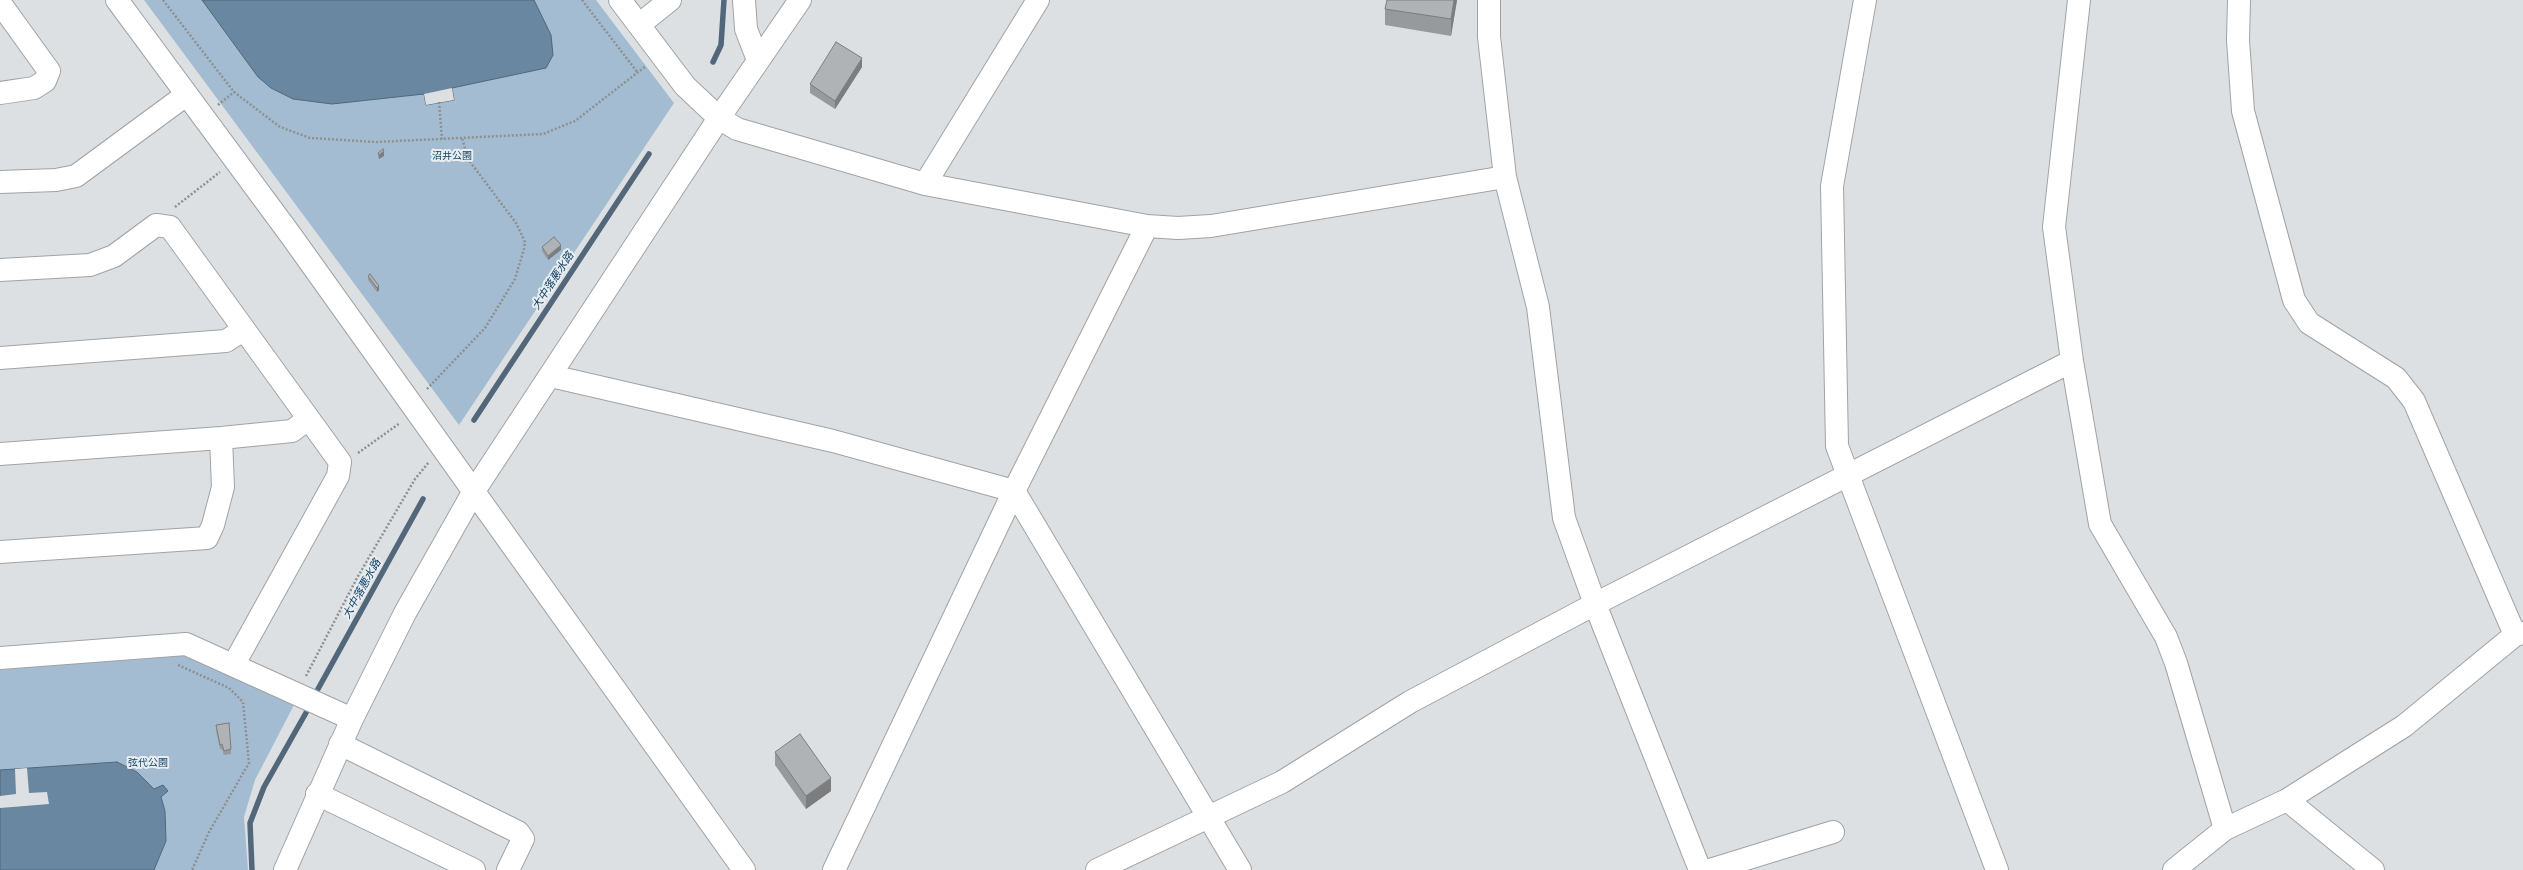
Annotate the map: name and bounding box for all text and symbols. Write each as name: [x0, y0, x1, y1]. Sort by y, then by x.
park label: 沼井公園: [432, 150, 472, 162]
water label: 大中落悪水路: [529, 250, 577, 312]
water label: 大中落悪水路: [340, 557, 384, 621]
park label: 弦代公園: [128, 757, 168, 769]

